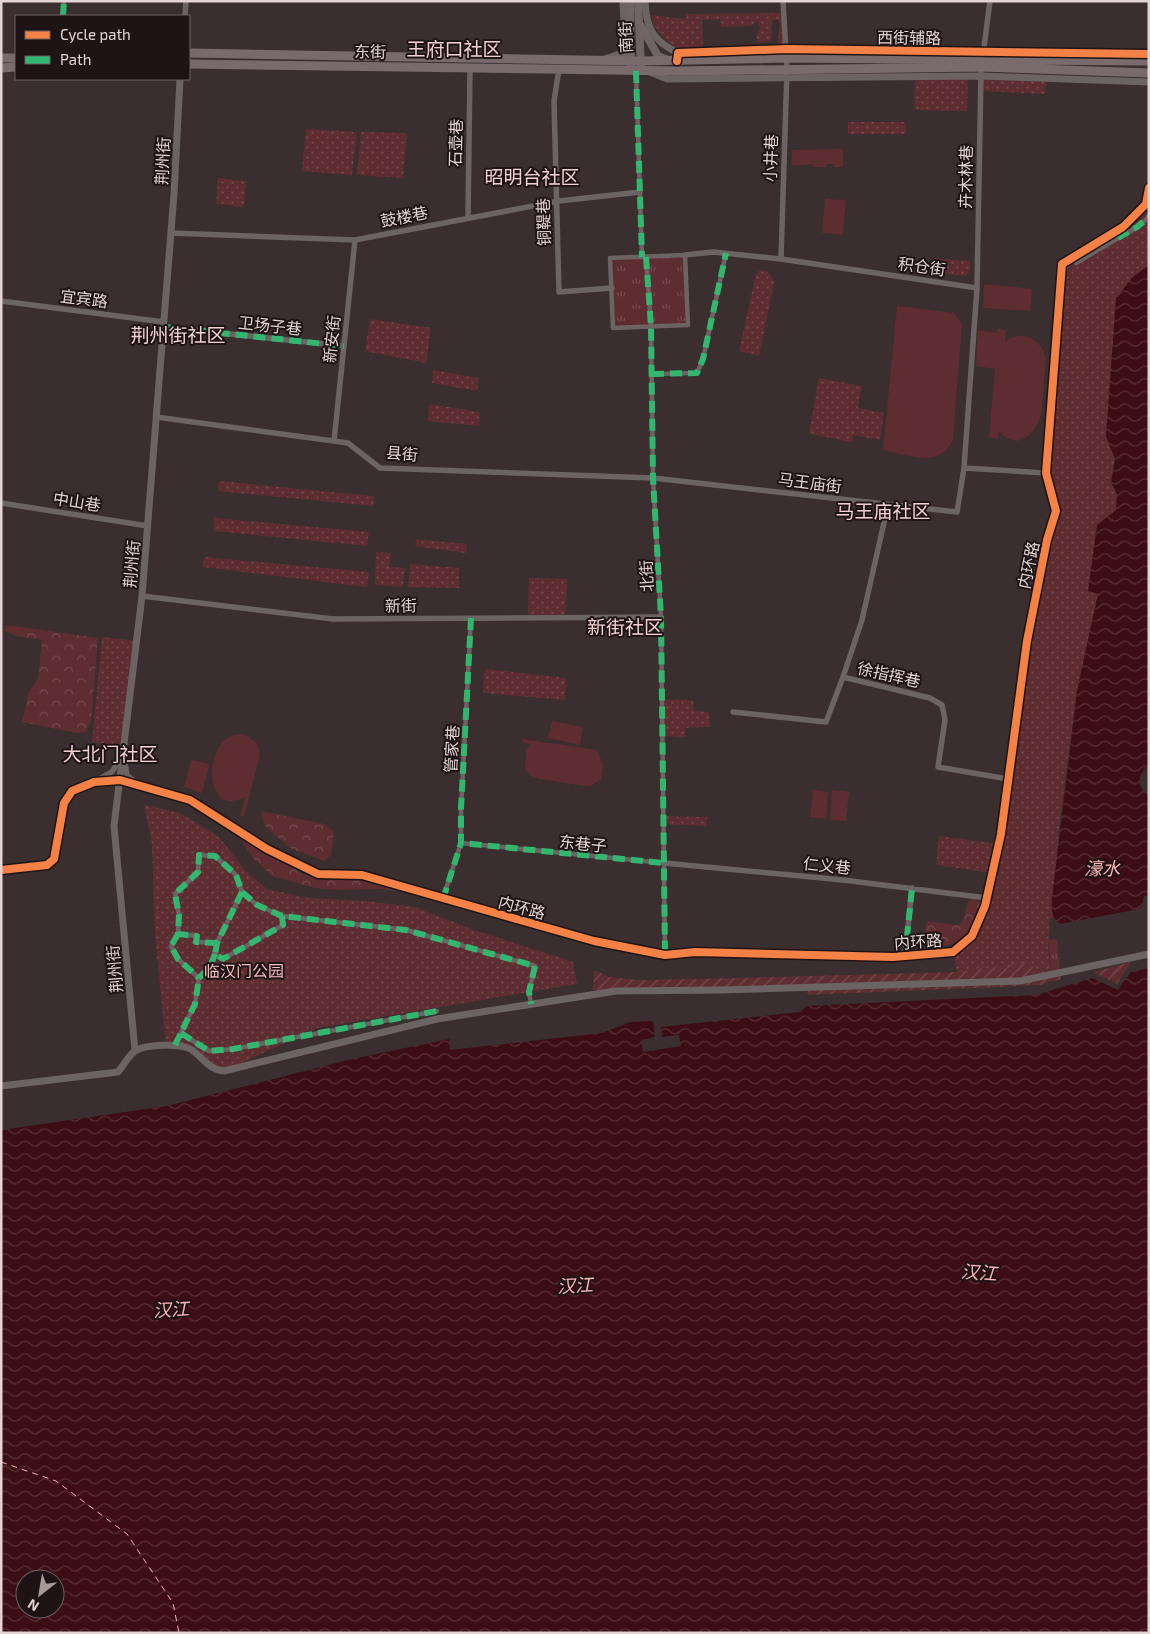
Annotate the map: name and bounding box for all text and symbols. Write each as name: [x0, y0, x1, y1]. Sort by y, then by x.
legend: [15, 15, 190, 80]
street label: 南街: [615, 21, 635, 53]
text: Cycle path: [60, 25, 131, 43]
street label: 西街辅路: [877, 27, 941, 47]
district label: 王府口社区: [406, 37, 502, 60]
street label: 东街: [354, 41, 386, 61]
text: Path: [60, 50, 91, 68]
street label: 石壶巷: [445, 119, 465, 167]
street label: 小井巷: [760, 134, 780, 182]
street label: 荆州街: [151, 137, 173, 185]
street label: 卉木林巷: [955, 145, 975, 209]
district label: 昭明台社区: [484, 165, 580, 188]
street label: 铜鞮巷: [533, 198, 553, 246]
street label: 鼓楼巷: [379, 202, 429, 230]
street label: 积仓街: [897, 253, 947, 279]
street label: 宜宾路: [59, 286, 109, 310]
street label: 卫场子巷: [237, 312, 303, 338]
street label: 新安街: [319, 314, 343, 364]
district label: 荆州街社区: [130, 323, 226, 346]
street label: 县街: [385, 442, 419, 464]
street label: 马王庙街: [777, 469, 843, 495]
street label: 中山巷: [52, 488, 102, 514]
district label: 马王庙社区: [835, 499, 931, 522]
street label: 荆州街: [119, 539, 143, 589]
street label: 内环路: [1014, 540, 1042, 590]
street label: 北街: [636, 560, 656, 592]
street label: 新街: [385, 595, 417, 615]
district label: 新街社区: [587, 615, 663, 638]
street label: 徐指挥巷: [856, 658, 922, 690]
street label: 管家巷: [440, 725, 462, 773]
district label: 大北门社区: [62, 742, 158, 765]
street label: 东巷子: [558, 831, 608, 855]
street label: 仁义巷: [802, 853, 852, 877]
water label: 濠水: [1084, 857, 1121, 879]
street label: 内环路: [496, 892, 548, 922]
street label: 内环路: [893, 930, 943, 952]
street label: 荆州街: [102, 944, 126, 994]
park label: 临汉门公园: [204, 961, 284, 980]
water label: 汉江: [960, 1260, 1000, 1284]
water label: 汉江: [556, 1273, 596, 1297]
water label: 汉江: [152, 1297, 192, 1321]
north arrow: [15, 1569, 65, 1619]
text: N: [24, 1596, 42, 1615]

